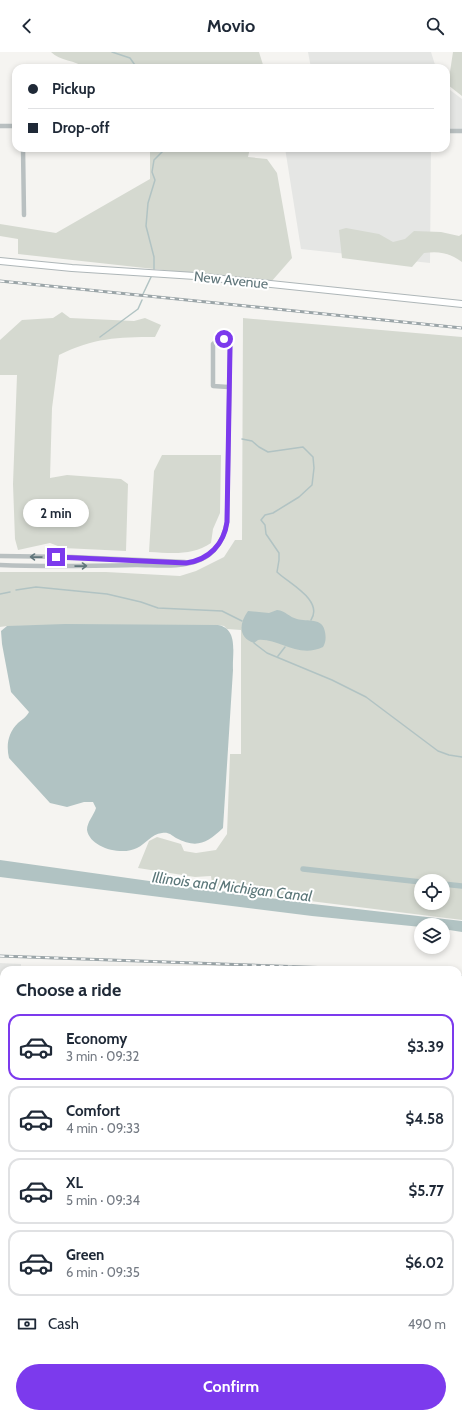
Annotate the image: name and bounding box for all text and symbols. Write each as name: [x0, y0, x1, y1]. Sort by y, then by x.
icon: back: [16, 15, 38, 37]
text: Movio: [207, 15, 255, 37]
icon: search: [424, 15, 446, 37]
text: Pickup: [52, 80, 95, 98]
text: Drop-off: [52, 119, 110, 137]
street label: New Avenue: [193, 267, 269, 293]
route start: [215, 330, 233, 348]
callout: 2 min: [23, 499, 89, 527]
text: 2 min: [40, 505, 72, 521]
route end: [47, 548, 65, 566]
one-way arrow: [30, 553, 43, 560]
one-way arrow: [74, 562, 87, 570]
water label: Illinois and Michigan Canal: [151, 868, 314, 906]
map controls: [414, 874, 450, 954]
button: locate: [414, 874, 450, 910]
button: layers: [414, 918, 450, 954]
text: Choose a ride: [16, 979, 121, 1001]
icon: car: [18, 1029, 54, 1065]
text: Economy: [66, 1030, 127, 1048]
text: $3.39: [407, 1038, 444, 1056]
text: 3 min · 09:32: [66, 1048, 139, 1064]
icon: car: [18, 1101, 54, 1137]
text: Comfort: [66, 1102, 120, 1120]
text: $4.58: [406, 1110, 444, 1128]
text: 4 min · 09:33: [66, 1120, 140, 1136]
icon: car: [18, 1173, 54, 1209]
text: XL: [66, 1174, 83, 1192]
text: $5.77: [409, 1182, 444, 1200]
text: 5 min · 09:34: [66, 1192, 140, 1208]
icon: car: [18, 1245, 54, 1281]
text: Green: [66, 1246, 104, 1264]
text: $6.02: [405, 1254, 444, 1272]
text: 6 min · 09:35: [66, 1264, 140, 1280]
icon: cash: [16, 1313, 38, 1335]
text: Cash: [48, 1315, 79, 1333]
text: 490 m: [408, 1316, 446, 1332]
button: Confirm: [16, 1364, 446, 1410]

